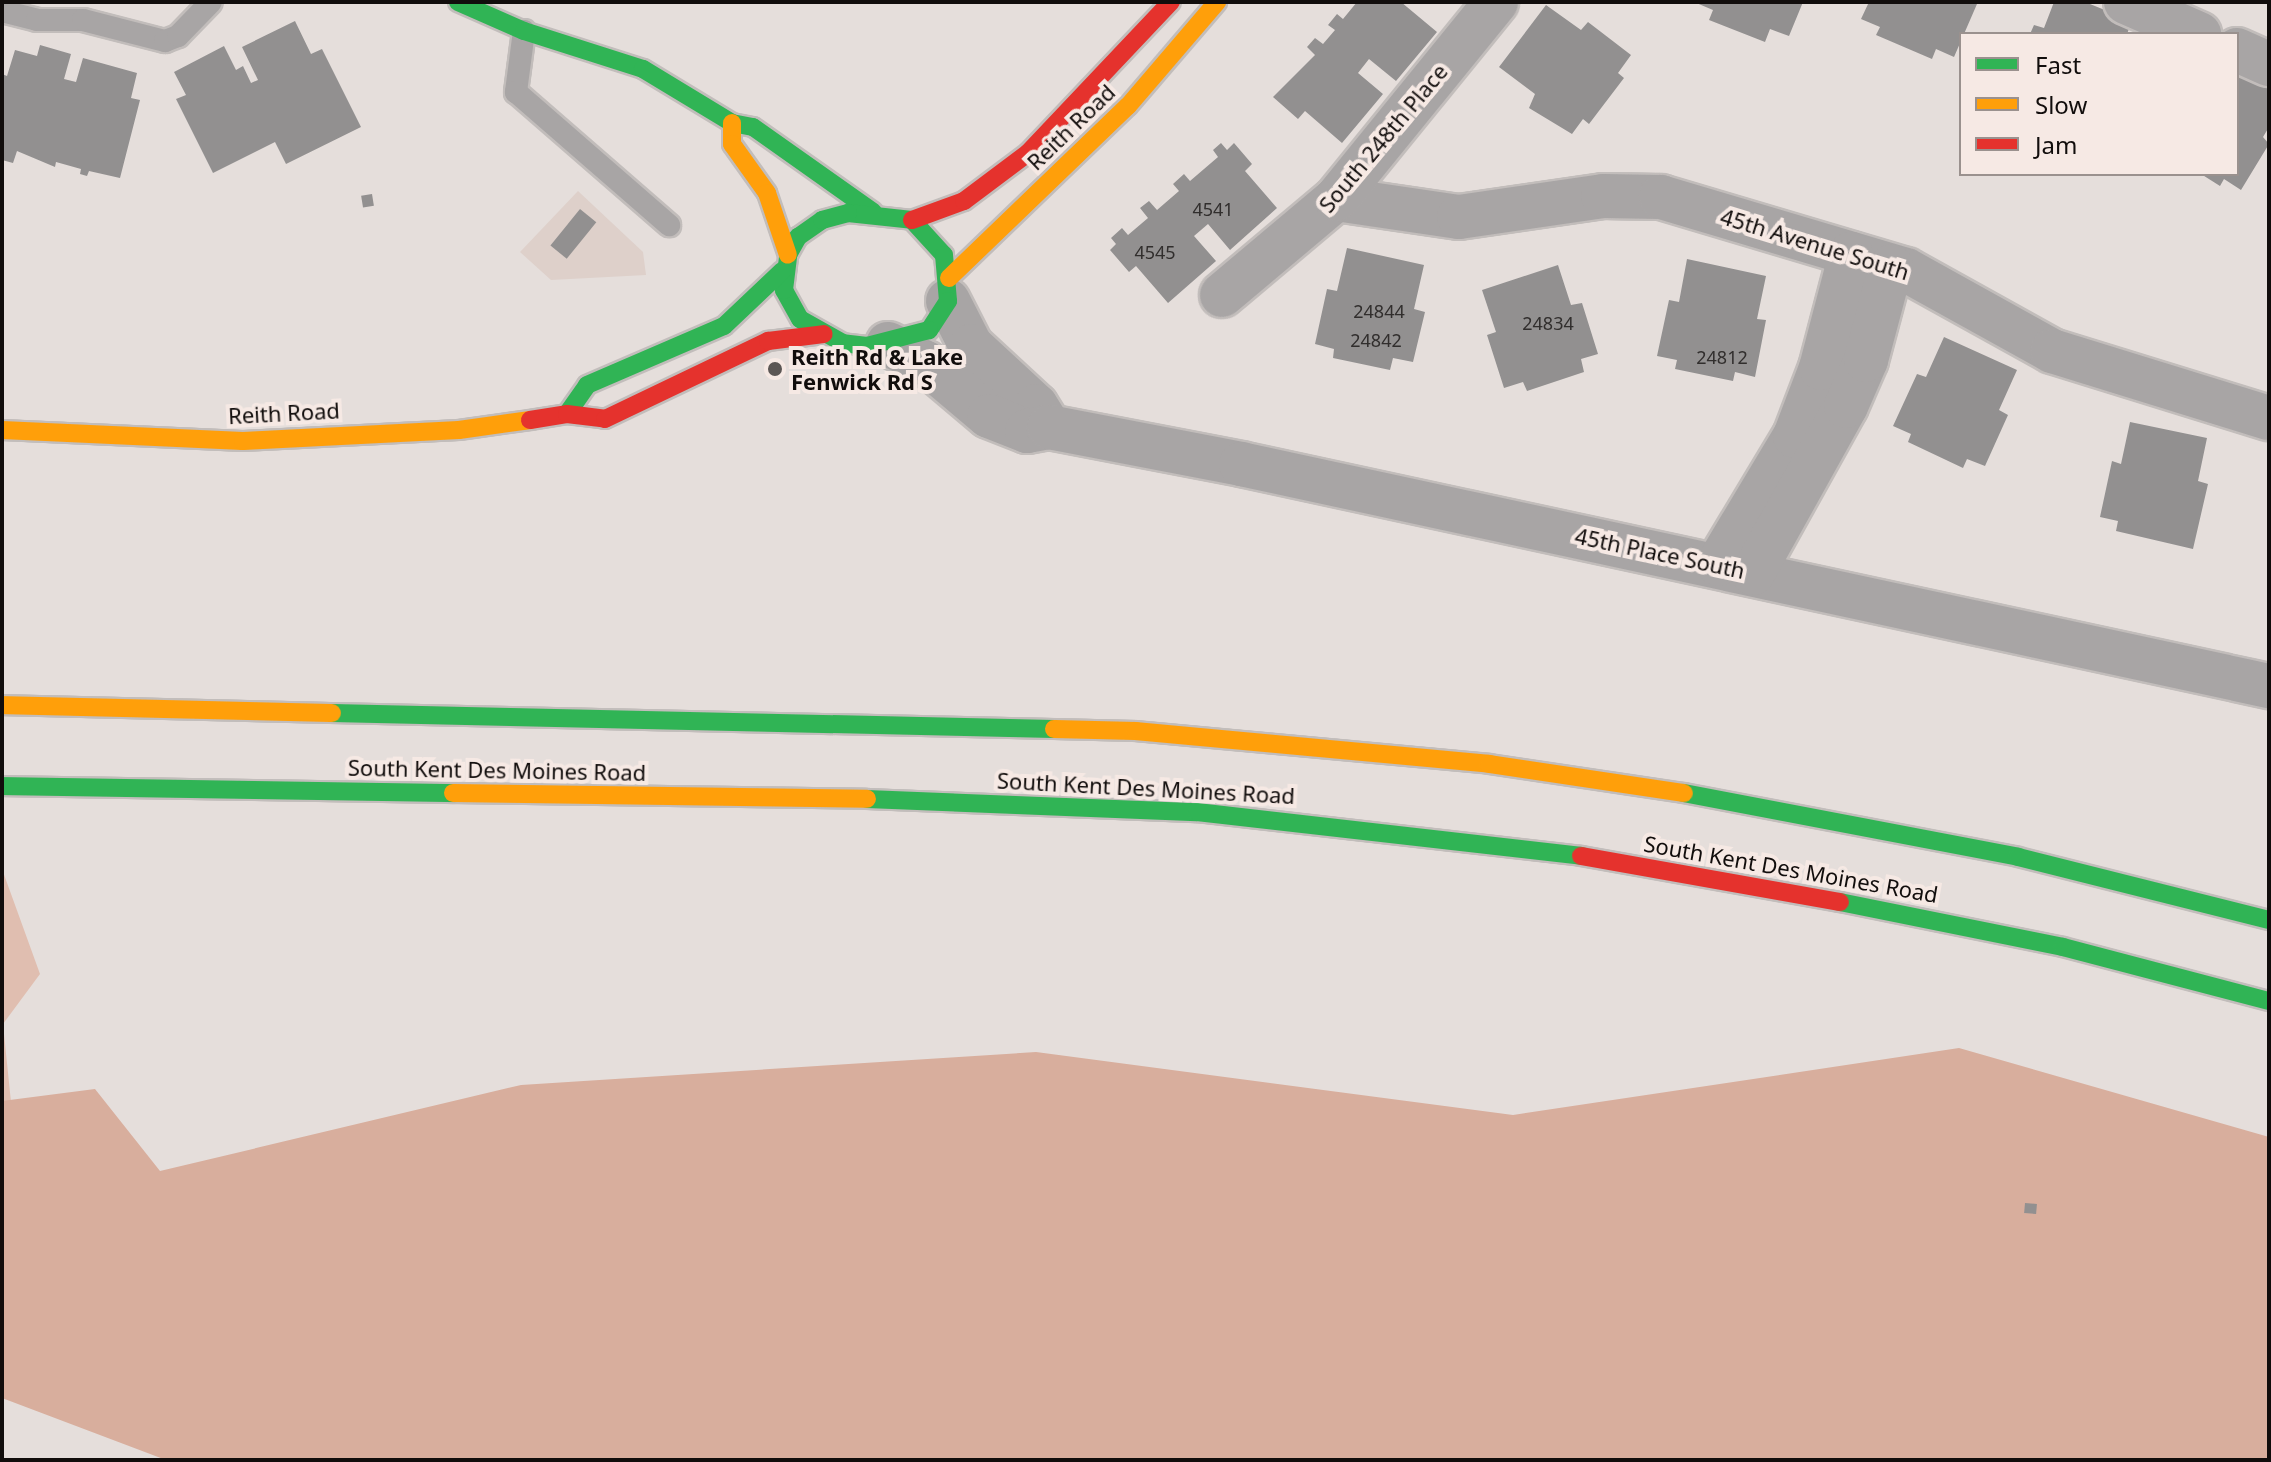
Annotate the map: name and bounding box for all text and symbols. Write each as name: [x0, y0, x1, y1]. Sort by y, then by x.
legend: [1959, 32, 2239, 176]
text: Fast: [2035, 48, 2081, 81]
street label: South 248th Place: [1313, 58, 1453, 218]
street label: Reith Road: [1022, 79, 1120, 175]
text: Slow: [2035, 88, 2087, 121]
text: Jam: [2035, 128, 2077, 161]
house number: 4541: [1192, 198, 1234, 220]
street label: 45th Avenue South: [1717, 203, 1913, 285]
house number: 4545: [1134, 241, 1176, 263]
house number: 24844: [1353, 300, 1405, 322]
house number: 24834: [1522, 312, 1574, 334]
house number: 24842: [1350, 329, 1402, 351]
place label: Reith Rd & Lake Fenwick Rd S: [791, 343, 963, 394]
house number: 24812: [1696, 346, 1748, 368]
marker: Reith Rd & Lake Fenwick Rd S: [766, 360, 784, 378]
street label: Reith Road: [227, 397, 341, 429]
street label: 45th Place South: [1573, 522, 1747, 584]
street label: South Kent Des Moines Road: [348, 754, 646, 786]
street label: South Kent Des Moines Road: [996, 767, 1296, 809]
street label: South Kent Des Moines Road: [1642, 830, 1940, 908]

